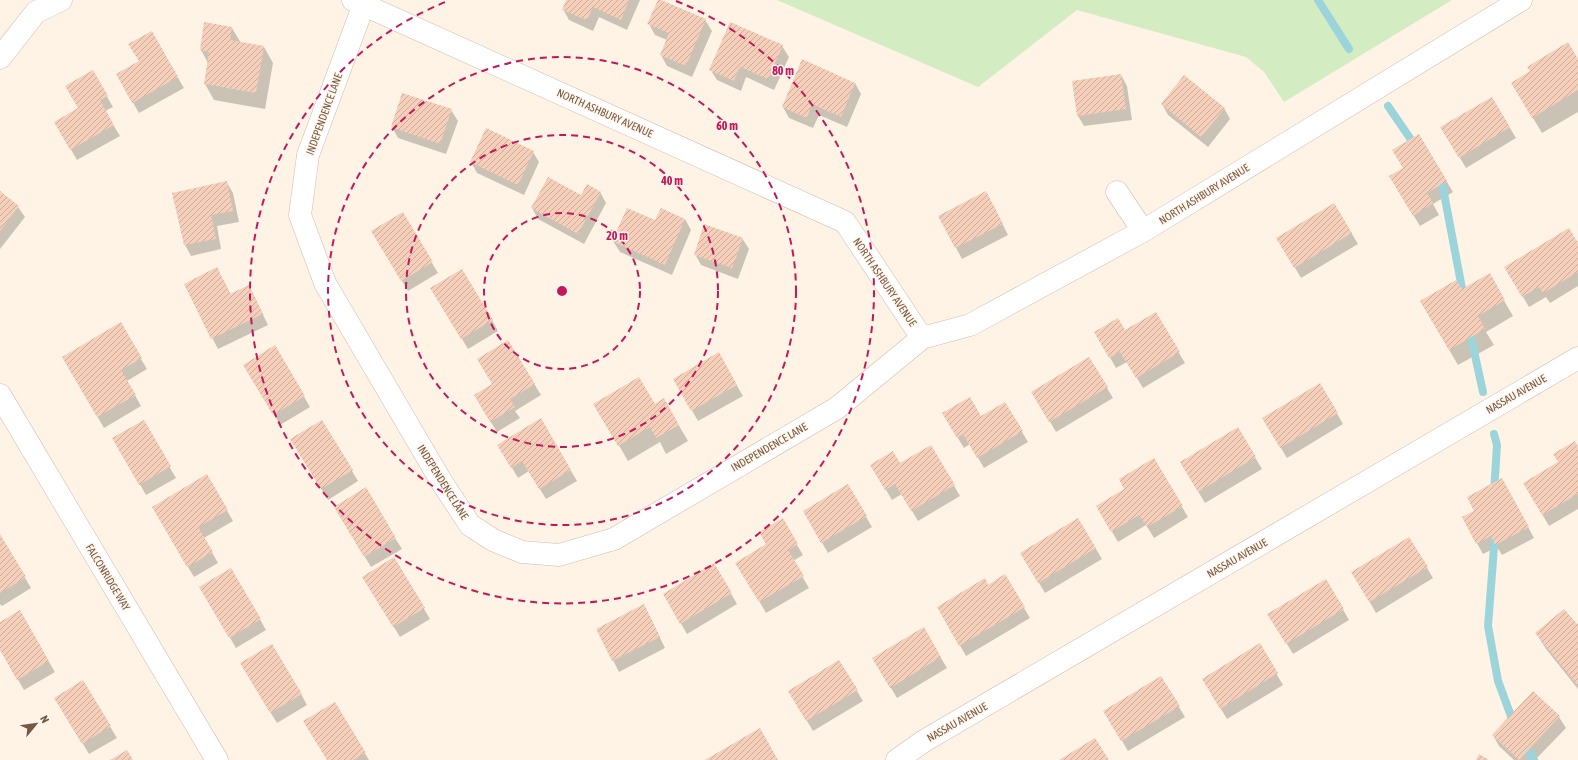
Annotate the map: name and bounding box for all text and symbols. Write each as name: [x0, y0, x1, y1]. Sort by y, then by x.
text: 80 m: [772, 64, 794, 78]
street label: INDEPENDENCE LANE: [304, 71, 344, 156]
street label: NORTH ASHBURY AVENUE: [555, 86, 655, 140]
text: 60 m: [716, 119, 738, 133]
street label: NORTH ASHBURY AVENUE: [1157, 161, 1252, 227]
text: 40 m: [660, 174, 683, 188]
text: 20 m: [606, 229, 628, 243]
street label: NORTH ASHBURY AVENUE: [851, 236, 919, 329]
centre of rings: [555, 284, 569, 298]
street label: NASSAU AVENUE: [1484, 372, 1548, 416]
street label: INDEPENDENCE LANE: [729, 420, 810, 474]
street label: INDEPENDENCE LANE: [415, 442, 471, 522]
street label: NASSAU AVENUE: [1205, 536, 1269, 580]
street label: FALCONRIDGE WAY: [83, 542, 133, 612]
street label: NASSAU AVENUE: [925, 700, 989, 744]
north arrow: [16, 704, 56, 744]
text: N: [38, 713, 52, 725]

